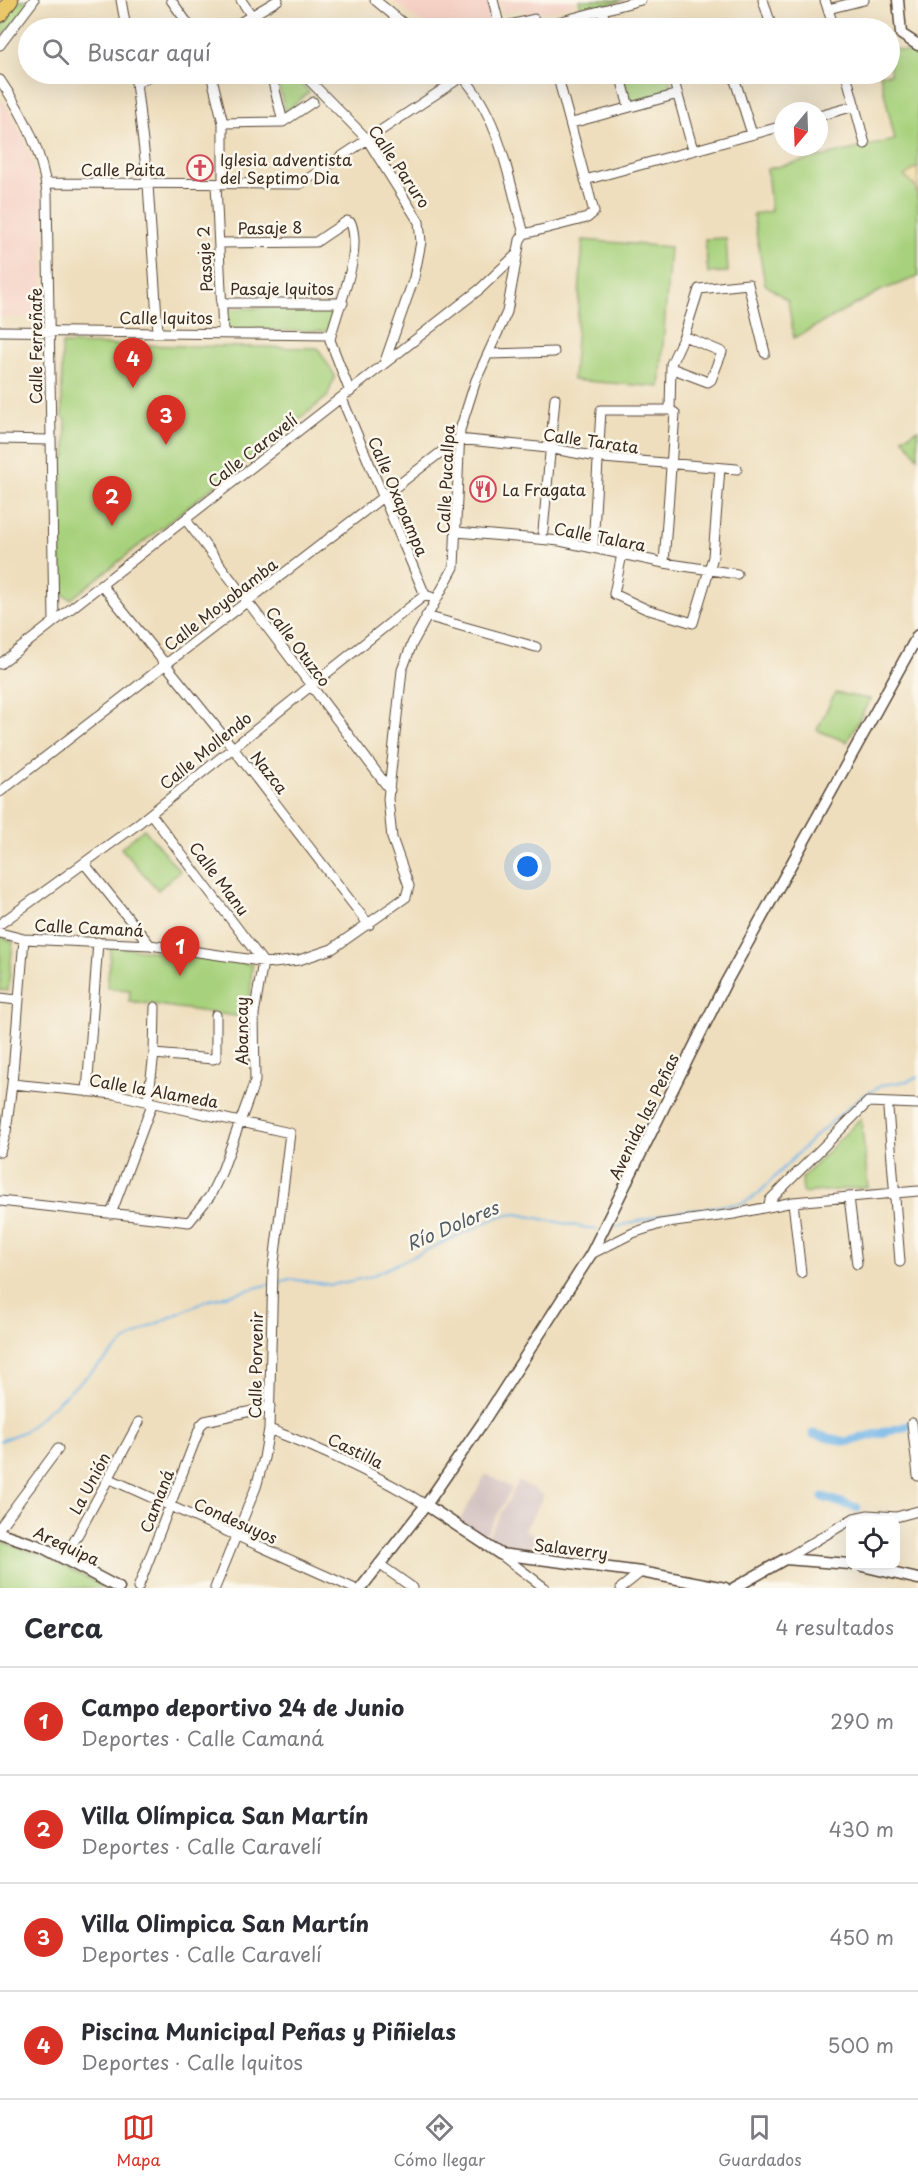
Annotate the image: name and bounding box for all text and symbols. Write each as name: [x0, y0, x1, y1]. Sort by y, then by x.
search box: [18, 18, 900, 84]
icon: search: [39, 35, 72, 68]
text: Buscar aquí: [87, 35, 211, 68]
north arrow: [774, 102, 828, 156]
street label: Calle Paruro: [363, 120, 437, 212]
place label: Iglesia adventista del Septimo Dia: [220, 147, 352, 189]
church icon: Iglesia adventista del Septimo Dia: [185, 153, 215, 183]
street label: Calle Paita: [81, 157, 165, 181]
street label: Pasaje 8: [237, 214, 303, 240]
street label: Pasaje 2: [190, 225, 218, 293]
street label: Pasaje Iquitos: [230, 276, 334, 300]
street label: Calle Ferreñafe: [23, 288, 47, 404]
street label: Calle Iquitos: [119, 305, 213, 329]
pin: 4: [114, 338, 152, 388]
pin: 3: [146, 396, 186, 445]
street label: Calle Caravelí: [202, 407, 302, 493]
street label: Calle Tarata: [542, 421, 640, 459]
street label: Calle Pucallpa: [430, 424, 460, 534]
street label: Calle Oxapampa: [363, 432, 435, 560]
restaurant icon: La Fragata: [468, 474, 498, 504]
pin: 2: [92, 476, 132, 526]
place label: La Fragata: [502, 477, 586, 501]
street label: Calle Talara: [552, 515, 648, 557]
street label: Calle Moyobamba: [158, 552, 282, 656]
street label: Calle Otuzco: [261, 601, 337, 691]
street label: Calle Mollendo: [154, 705, 256, 795]
street label: Nazca: [246, 745, 294, 799]
street label: Calle Manu: [184, 836, 256, 920]
your location: [513, 852, 542, 881]
street label: Calle Camaná: [34, 912, 144, 942]
pin: 1: [160, 926, 200, 976]
street label: Abancay: [229, 997, 253, 1065]
street label: Avenida las Peñas: [602, 1049, 684, 1183]
street label: Calle la Alameda: [87, 1067, 221, 1113]
water label: Río Dolores: [402, 1193, 504, 1256]
street label: Calle Porvenir: [242, 1310, 268, 1419]
street label: Castilla: [324, 1426, 388, 1474]
street label: La Unión: [63, 1448, 115, 1518]
street label: Camaná: [133, 1466, 179, 1536]
street label: Condesuyos: [190, 1491, 282, 1549]
map controls: [846, 1516, 900, 1570]
button: locate: [846, 1516, 900, 1570]
street label: Arequipa: [30, 1519, 104, 1571]
street label: Salaverry: [533, 1532, 609, 1564]
text: Cerca: [24, 1608, 103, 1647]
text: 4 resultados: [776, 1612, 894, 1642]
text: Campo deportivo 24 de Junio: [81, 1690, 404, 1723]
text: 1: [39, 1706, 48, 1736]
text: 290 m: [830, 1706, 894, 1736]
text: Deportes · Calle Camaná: [81, 1723, 324, 1753]
text: Villa Olímpica San Martín: [81, 1798, 369, 1831]
text: 2: [36, 1814, 51, 1844]
text: 430 m: [829, 1814, 894, 1844]
text: Deportes · Calle Caravelí: [81, 1831, 322, 1861]
text: Villa Olimpica San Martín: [81, 1906, 369, 1939]
text: 3: [37, 1922, 50, 1952]
text: 450 m: [829, 1922, 894, 1952]
text: Deportes · Calle Caravelí: [81, 1939, 322, 1969]
text: Piscina Municipal Peñas y Piñielas: [81, 2014, 456, 2047]
text: 4: [37, 2030, 50, 2060]
text: 500 m: [827, 2030, 894, 2060]
text: Deportes · Calle Iquitos: [81, 2047, 303, 2077]
tab: Mapa: [117, 2111, 161, 2171]
tab: Cómo llegar: [394, 2111, 485, 2171]
tab: Guardados: [718, 2111, 801, 2171]

